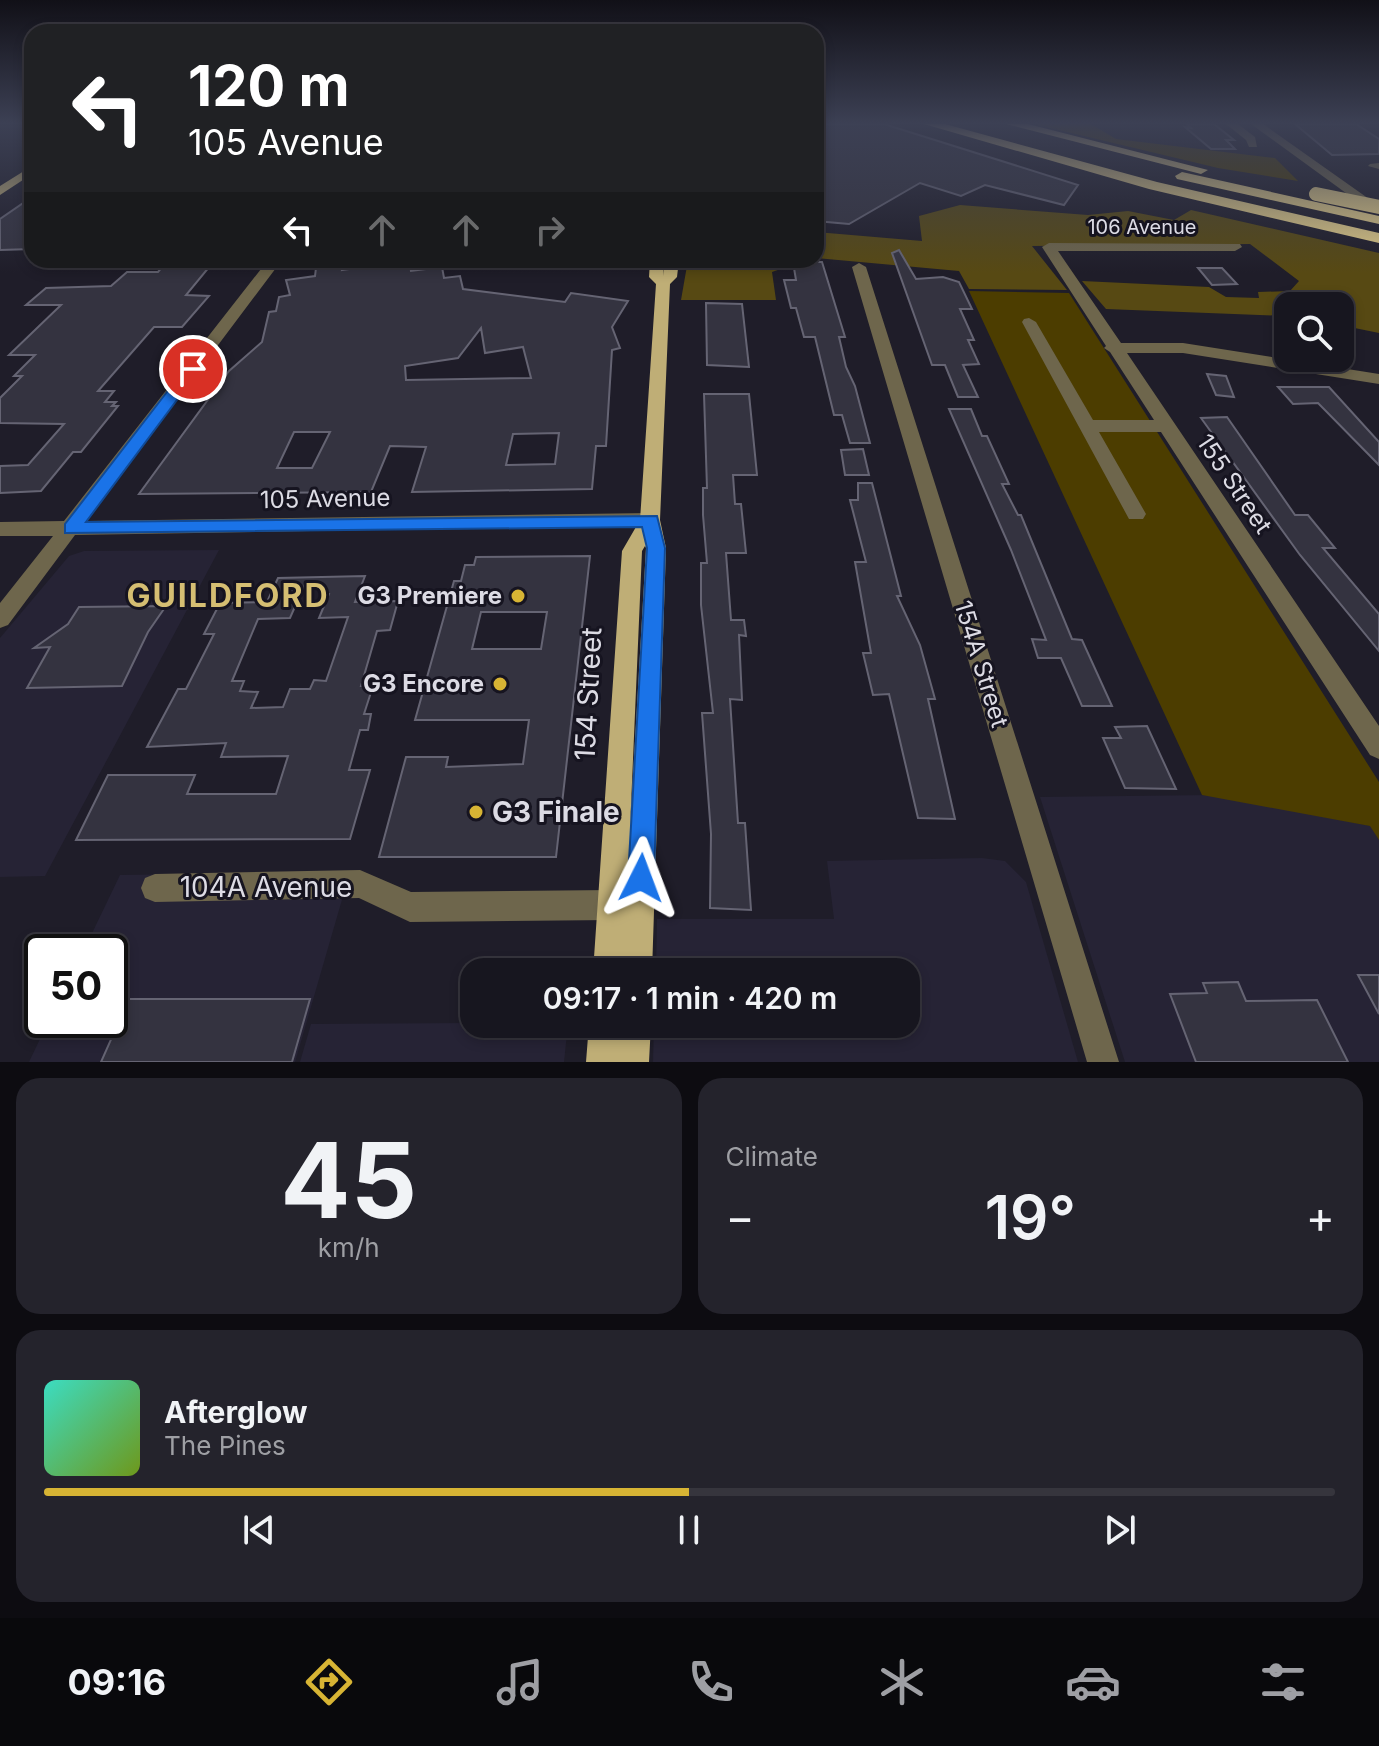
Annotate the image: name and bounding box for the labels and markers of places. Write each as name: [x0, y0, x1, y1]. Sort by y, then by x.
pin: [159, 335, 227, 403]
place label: G3 Premiere: [358, 581, 502, 610]
marker: G3 Premiere: [509, 587, 527, 605]
place label: G3 Encore: [363, 669, 484, 698]
marker: G3 Encore: [491, 675, 509, 693]
place label: G3 Finale: [492, 795, 620, 829]
marker: G3 Finale: [467, 803, 485, 821]

